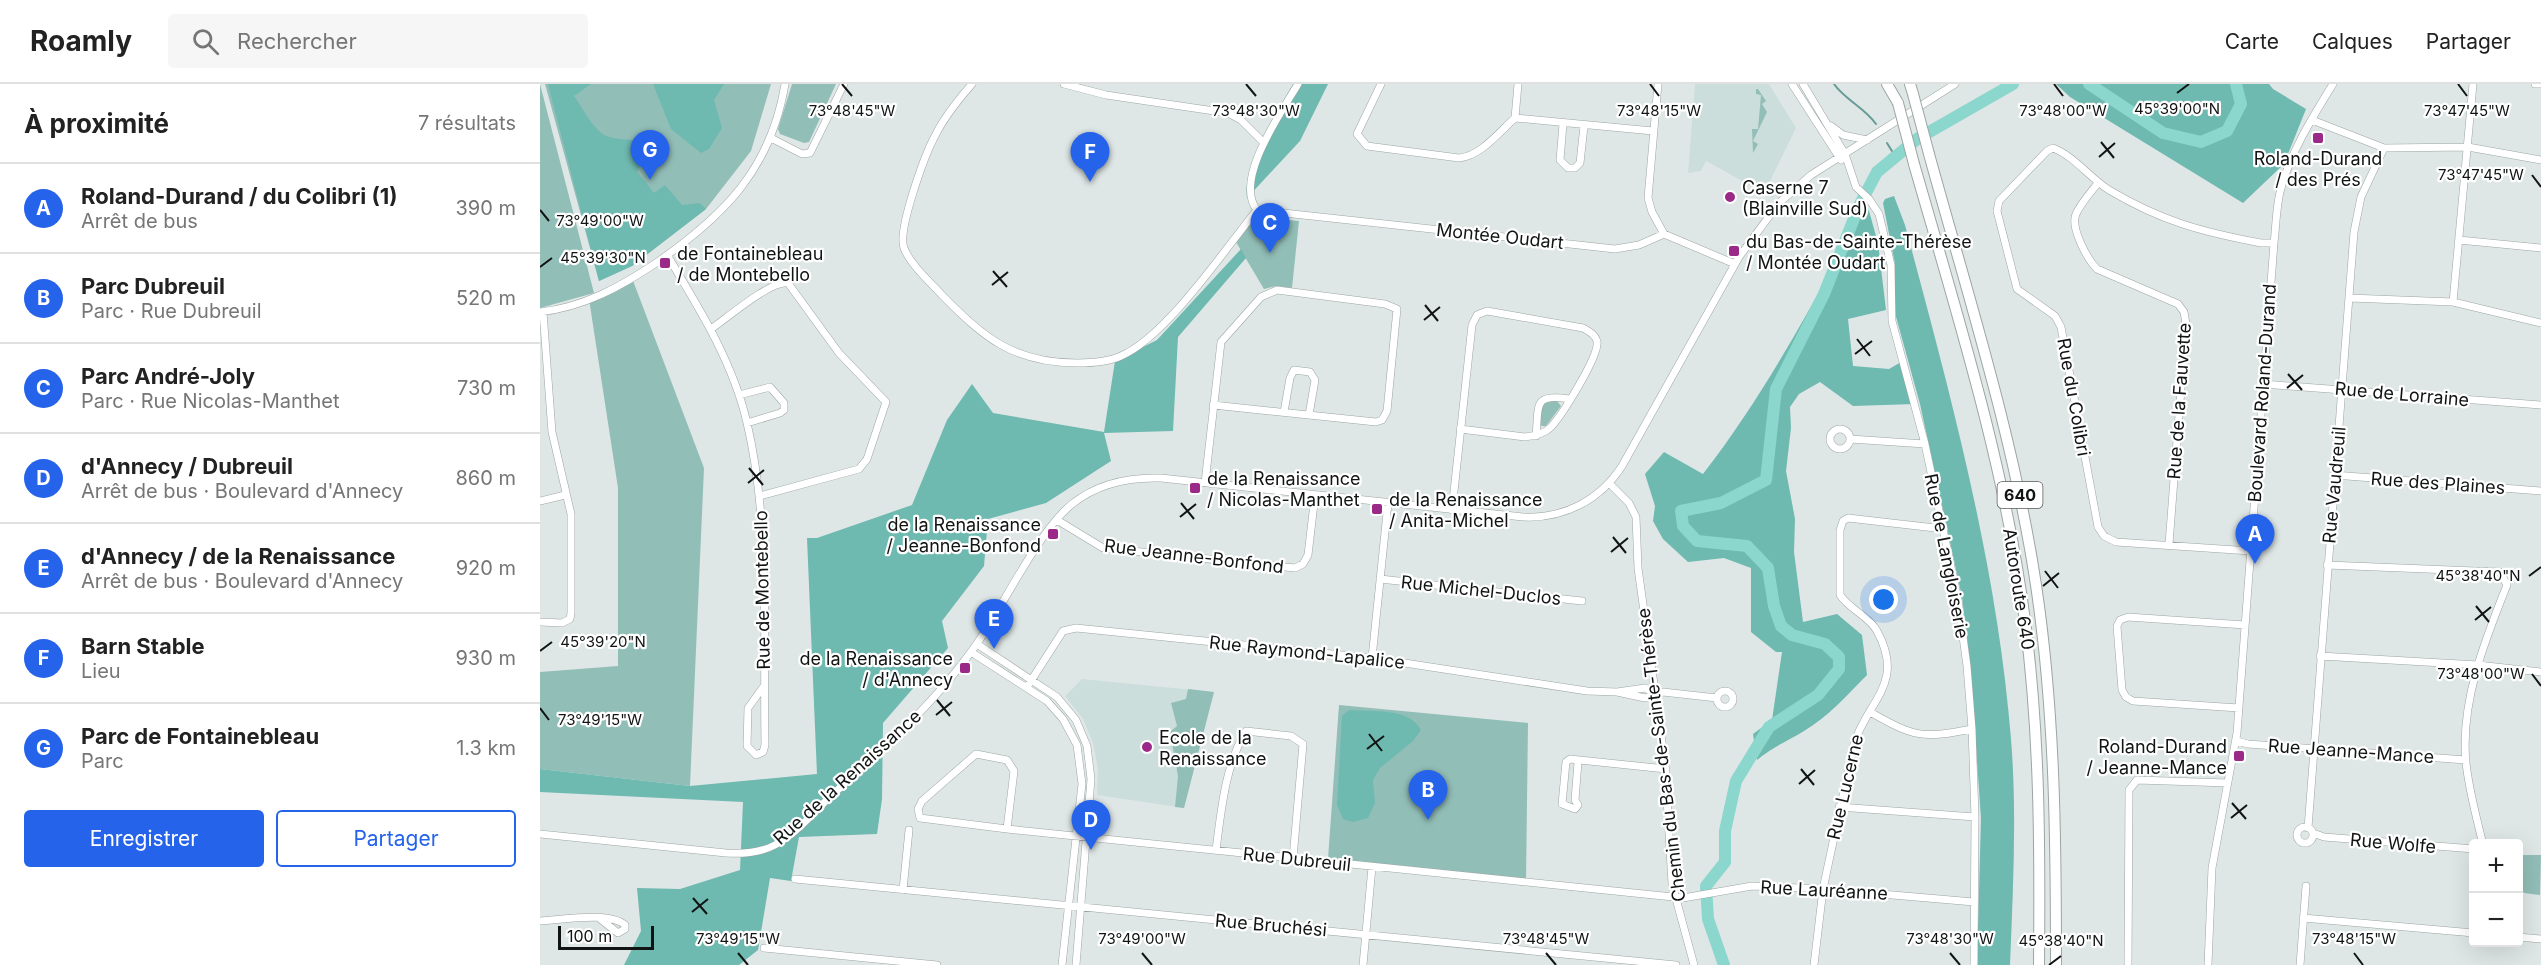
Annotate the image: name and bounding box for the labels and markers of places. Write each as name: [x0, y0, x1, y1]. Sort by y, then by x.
pin: G: [630, 130, 670, 180]
marker: Roland-Durand / des Prés: [2311, 131, 2325, 145]
pin: F: [1070, 132, 1110, 182]
place label: Roland-Durand / des Prés: [2254, 148, 2382, 190]
place label: Caserne 7 (Blainville Sud): [1742, 177, 1868, 219]
marker: Caserne 7 (Blainville Sud): [1723, 190, 1737, 204]
pin: C: [1250, 204, 1290, 253]
place label: du Bas-de-Sainte-Thérèse / Montée Oudart: [1746, 231, 1972, 273]
place label: de Fontainebleau / de Montebello: [677, 243, 823, 285]
marker: du Bas-de-Sainte-Thérèse / Montée Oudart: [1727, 244, 1741, 258]
marker: de Fontainebleau / de Montebello: [658, 256, 672, 270]
place label: de la Renaissance / Nicolas-Manthet: [1207, 468, 1361, 510]
marker: de la Renaissance / Nicolas-Manthet: [1188, 481, 1202, 495]
place label: de la Renaissance / Anita-Michel: [1389, 489, 1543, 531]
marker: de la Renaissance / Anita-Michel: [1370, 502, 1384, 516]
place label: de la Renaissance / Jeanne-Bonfond: [887, 514, 1041, 556]
pin: A: [2236, 514, 2274, 564]
marker: de la Renaissance / Jeanne-Bonfond: [1046, 527, 1060, 541]
pin: E: [974, 600, 1014, 649]
place label: de la Renaissance / d'Annecy: [799, 648, 953, 690]
marker: de la Renaissance / d'Annecy: [958, 661, 972, 675]
place label: Ecole de la Renaissance: [1159, 727, 1266, 769]
place label: Roland-Durand / Jeanne-Mance: [2087, 736, 2227, 778]
marker: Ecole de la Renaissance: [1140, 740, 1154, 754]
marker: Roland-Durand / Jeanne-Mance: [2232, 749, 2246, 763]
pin: B: [1408, 770, 1448, 820]
pin: D: [1072, 800, 1110, 850]

